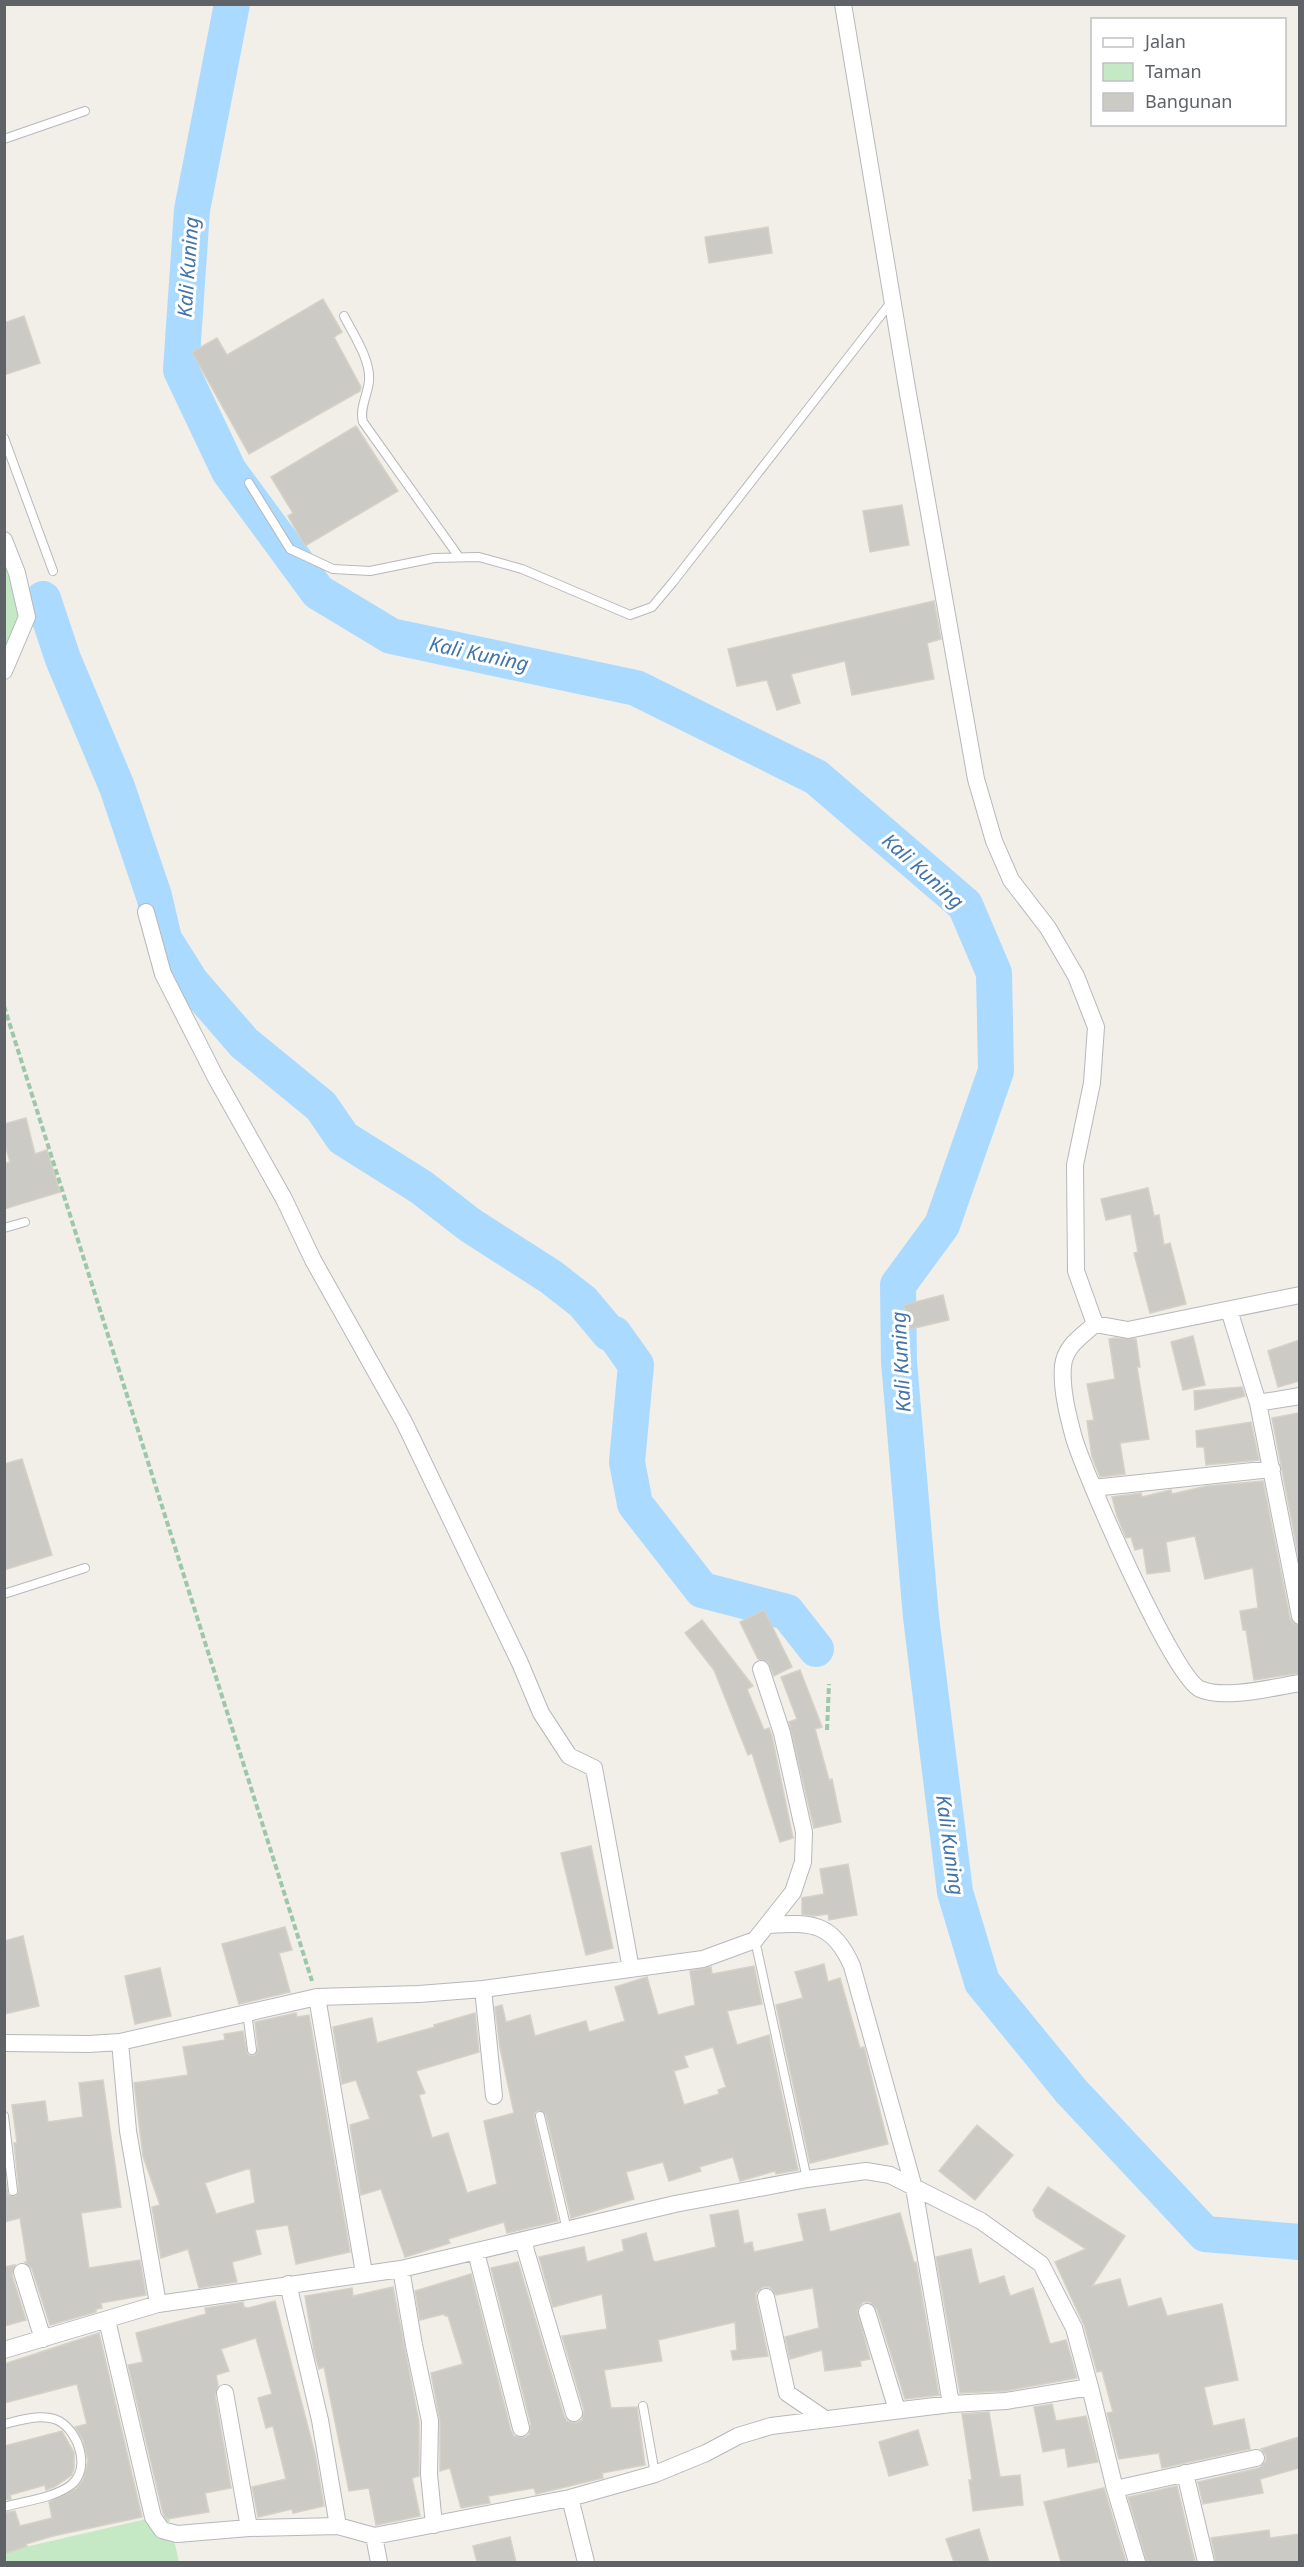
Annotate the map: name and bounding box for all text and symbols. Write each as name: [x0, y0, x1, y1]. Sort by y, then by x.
legend: [1091, 18, 1286, 126]
text: Jalan: [1143, 29, 1186, 53]
text: Taman: [1145, 59, 1202, 83]
text: Bangunan: [1145, 89, 1232, 113]
water label: Kali Kuning: [171, 215, 205, 318]
water label: Kali Kuning: [427, 630, 532, 677]
water label: Kali Kuning: [877, 827, 970, 915]
water label: Kali Kuning: [884, 1311, 917, 1413]
water label: Kali Kuning: [930, 1793, 971, 1897]

